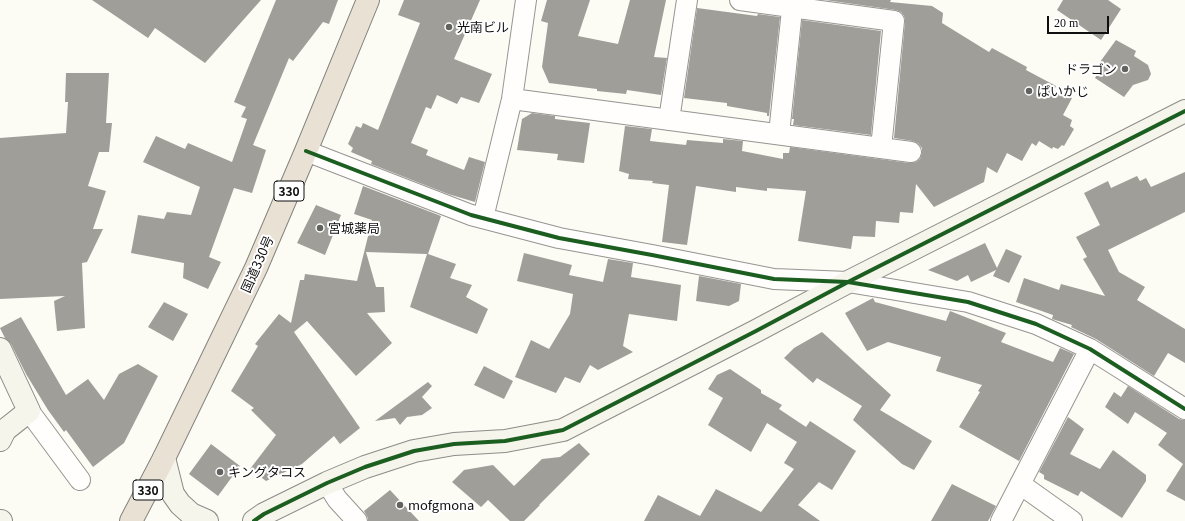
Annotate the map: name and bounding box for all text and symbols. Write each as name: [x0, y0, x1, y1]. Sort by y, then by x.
scale bar: [1049, 8, 1111, 34]
text: 20 m: [1054, 16, 1078, 30]
place label: 光南ビル: [457, 19, 509, 35]
marker: 光南ビル: [444, 22, 454, 32]
place label: ドラゴン: [1065, 61, 1117, 77]
marker: ドラゴン: [1120, 64, 1130, 74]
place label: ぱいかじ: [1037, 83, 1089, 99]
marker: ぱいかじ: [1024, 86, 1034, 96]
road number: 330: [274, 181, 304, 201]
place label: 宮城薬局: [328, 220, 380, 236]
marker: 宮城薬局: [315, 223, 325, 233]
street label: 国道330号: [238, 233, 276, 295]
place label: キングタコス: [228, 464, 306, 480]
marker: キングタコス: [215, 467, 225, 477]
road number: 330: [133, 480, 163, 500]
place label: mofgmona: [408, 497, 474, 513]
marker: mofgmona: [395, 500, 405, 510]

